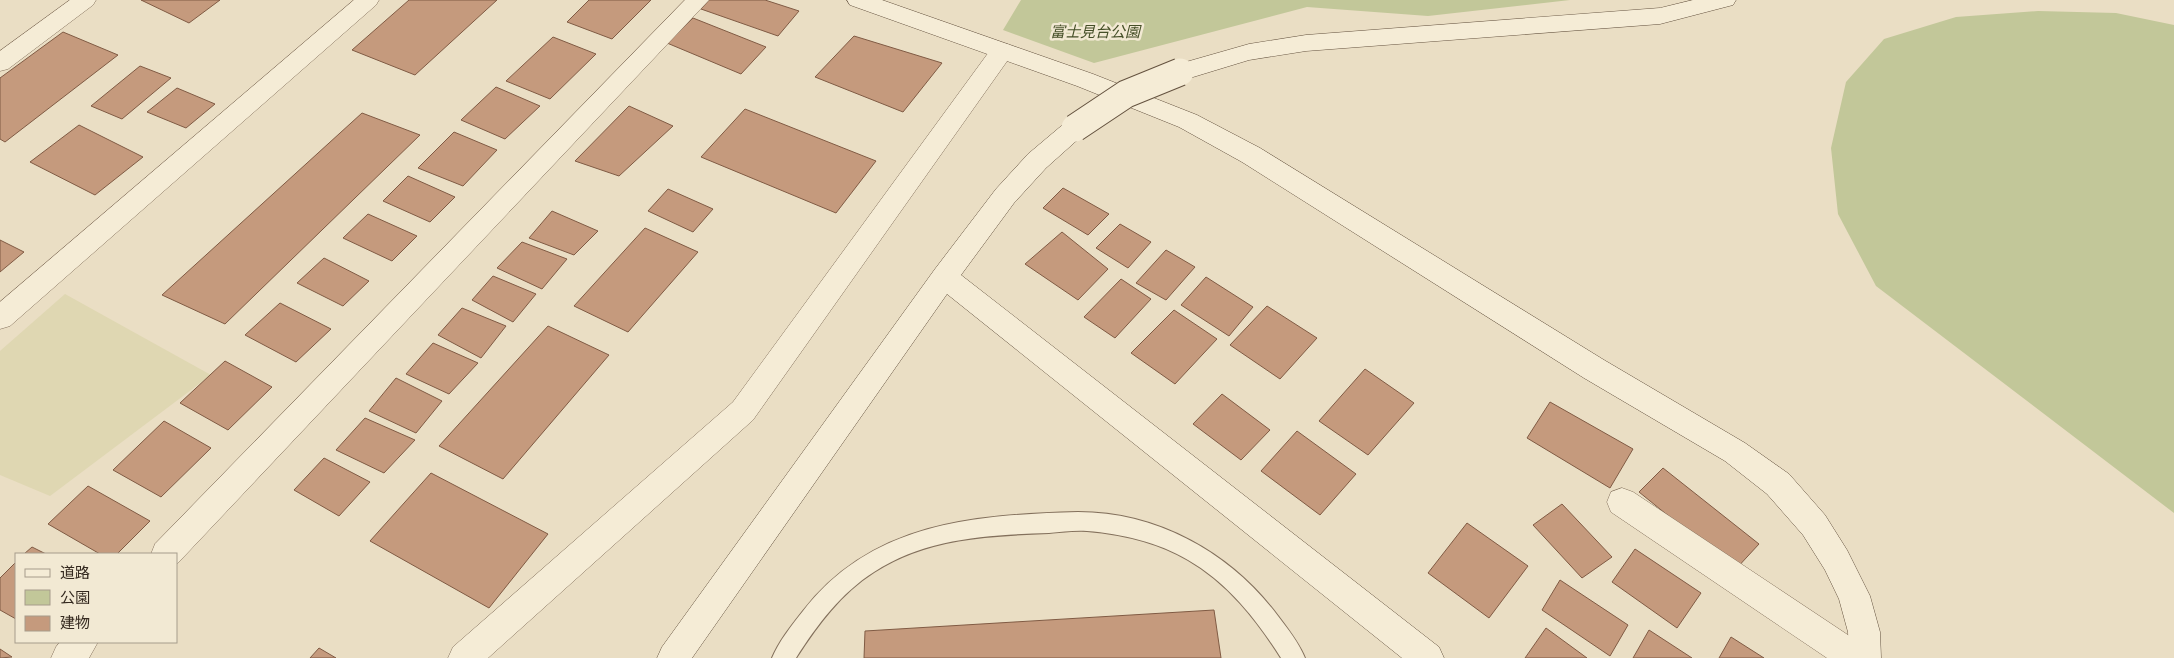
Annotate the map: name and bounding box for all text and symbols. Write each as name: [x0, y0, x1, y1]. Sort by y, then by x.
park label: 富士見台公園: [1050, 21, 1142, 42]
legend: [15, 553, 178, 643]
text: 道路: [60, 562, 90, 583]
text: 公園: [60, 587, 90, 608]
text: 建物: [60, 612, 90, 633]

